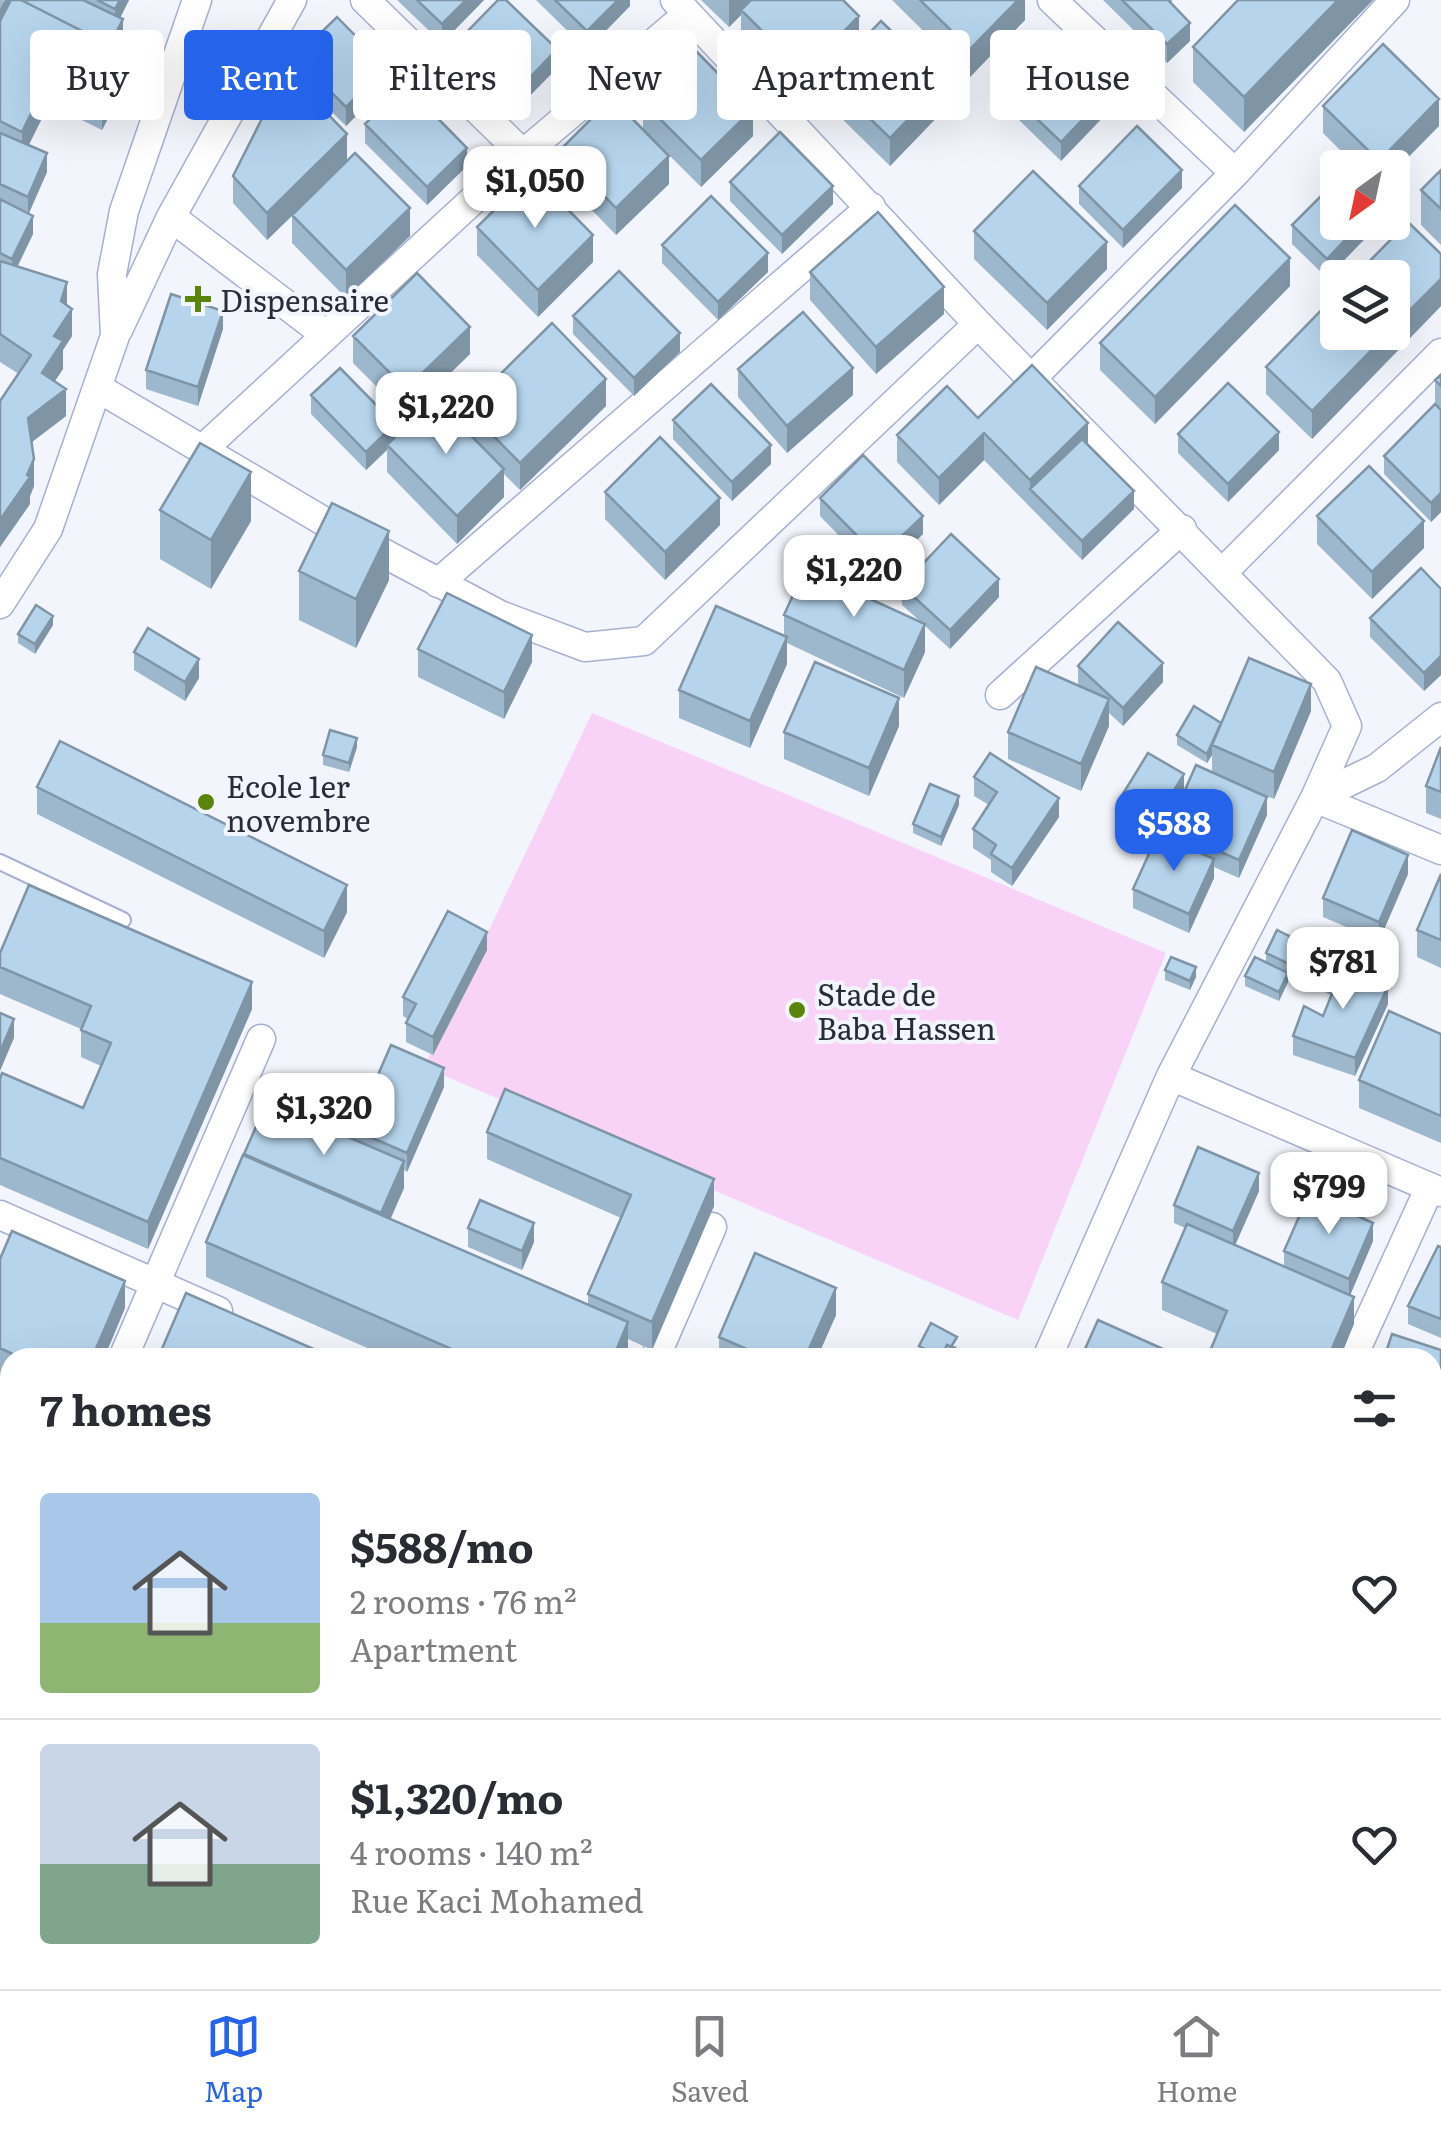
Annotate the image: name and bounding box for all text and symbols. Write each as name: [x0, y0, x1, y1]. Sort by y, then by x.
chip: Buy: [30, 30, 164, 120]
chip: Rent: [184, 30, 333, 120]
chip: Filters: [353, 30, 531, 120]
chip: New: [551, 30, 697, 120]
chip: Apartment: [717, 30, 970, 120]
chip: House: [990, 30, 1165, 120]
pin: $1,050: [454, 146, 616, 231]
north arrow: [1320, 150, 1410, 240]
map controls: [1320, 150, 1410, 350]
text: $1,050: [485, 154, 585, 202]
button: layers: [1320, 260, 1410, 350]
place label: Dispensaire: [220, 277, 389, 321]
marker: Dispensaire: [185, 286, 211, 312]
pin: $1,220: [365, 372, 527, 457]
text: $1,220: [398, 380, 494, 428]
pin: $1,220: [773, 535, 935, 620]
text: $1,220: [806, 543, 902, 591]
place label: Ecole 1er novembre: [226, 763, 371, 841]
pin: $588: [1115, 789, 1233, 874]
marker: Ecole 1er novembre: [195, 791, 217, 813]
text: $588: [1137, 797, 1211, 845]
pin: $781: [1284, 927, 1402, 1012]
text: $781: [1309, 935, 1377, 983]
place label: Stade de Baba Hassen: [817, 971, 996, 1049]
marker: Stade de Baba Hassen: [786, 999, 808, 1021]
pin: $1,320: [243, 1073, 405, 1158]
text: $1,320: [276, 1081, 372, 1129]
pin: $799: [1270, 1152, 1388, 1237]
text: $799: [1292, 1160, 1366, 1208]
text: 7 homes: [40, 1377, 212, 1439]
icon: filters: [1347, 1381, 1402, 1436]
text: $588/mo: [350, 1514, 534, 1576]
icon: home: [120, 1533, 240, 1653]
icon: heart: [1347, 1566, 1402, 1621]
text: 2 rooms · 76 m²: [350, 1576, 577, 1624]
text: Apartment: [350, 1624, 517, 1672]
text: $1,320/mo: [350, 1765, 564, 1827]
icon: home: [120, 1784, 240, 1904]
icon: heart: [1347, 1817, 1402, 1872]
text: 4 rooms · 140 m²: [350, 1827, 593, 1875]
text: Rue Kaci Mohamed: [350, 1875, 644, 1923]
tab: Map: [204, 2009, 263, 2111]
tab: Saved: [671, 2009, 749, 2111]
tab: Home: [1156, 2009, 1237, 2111]

